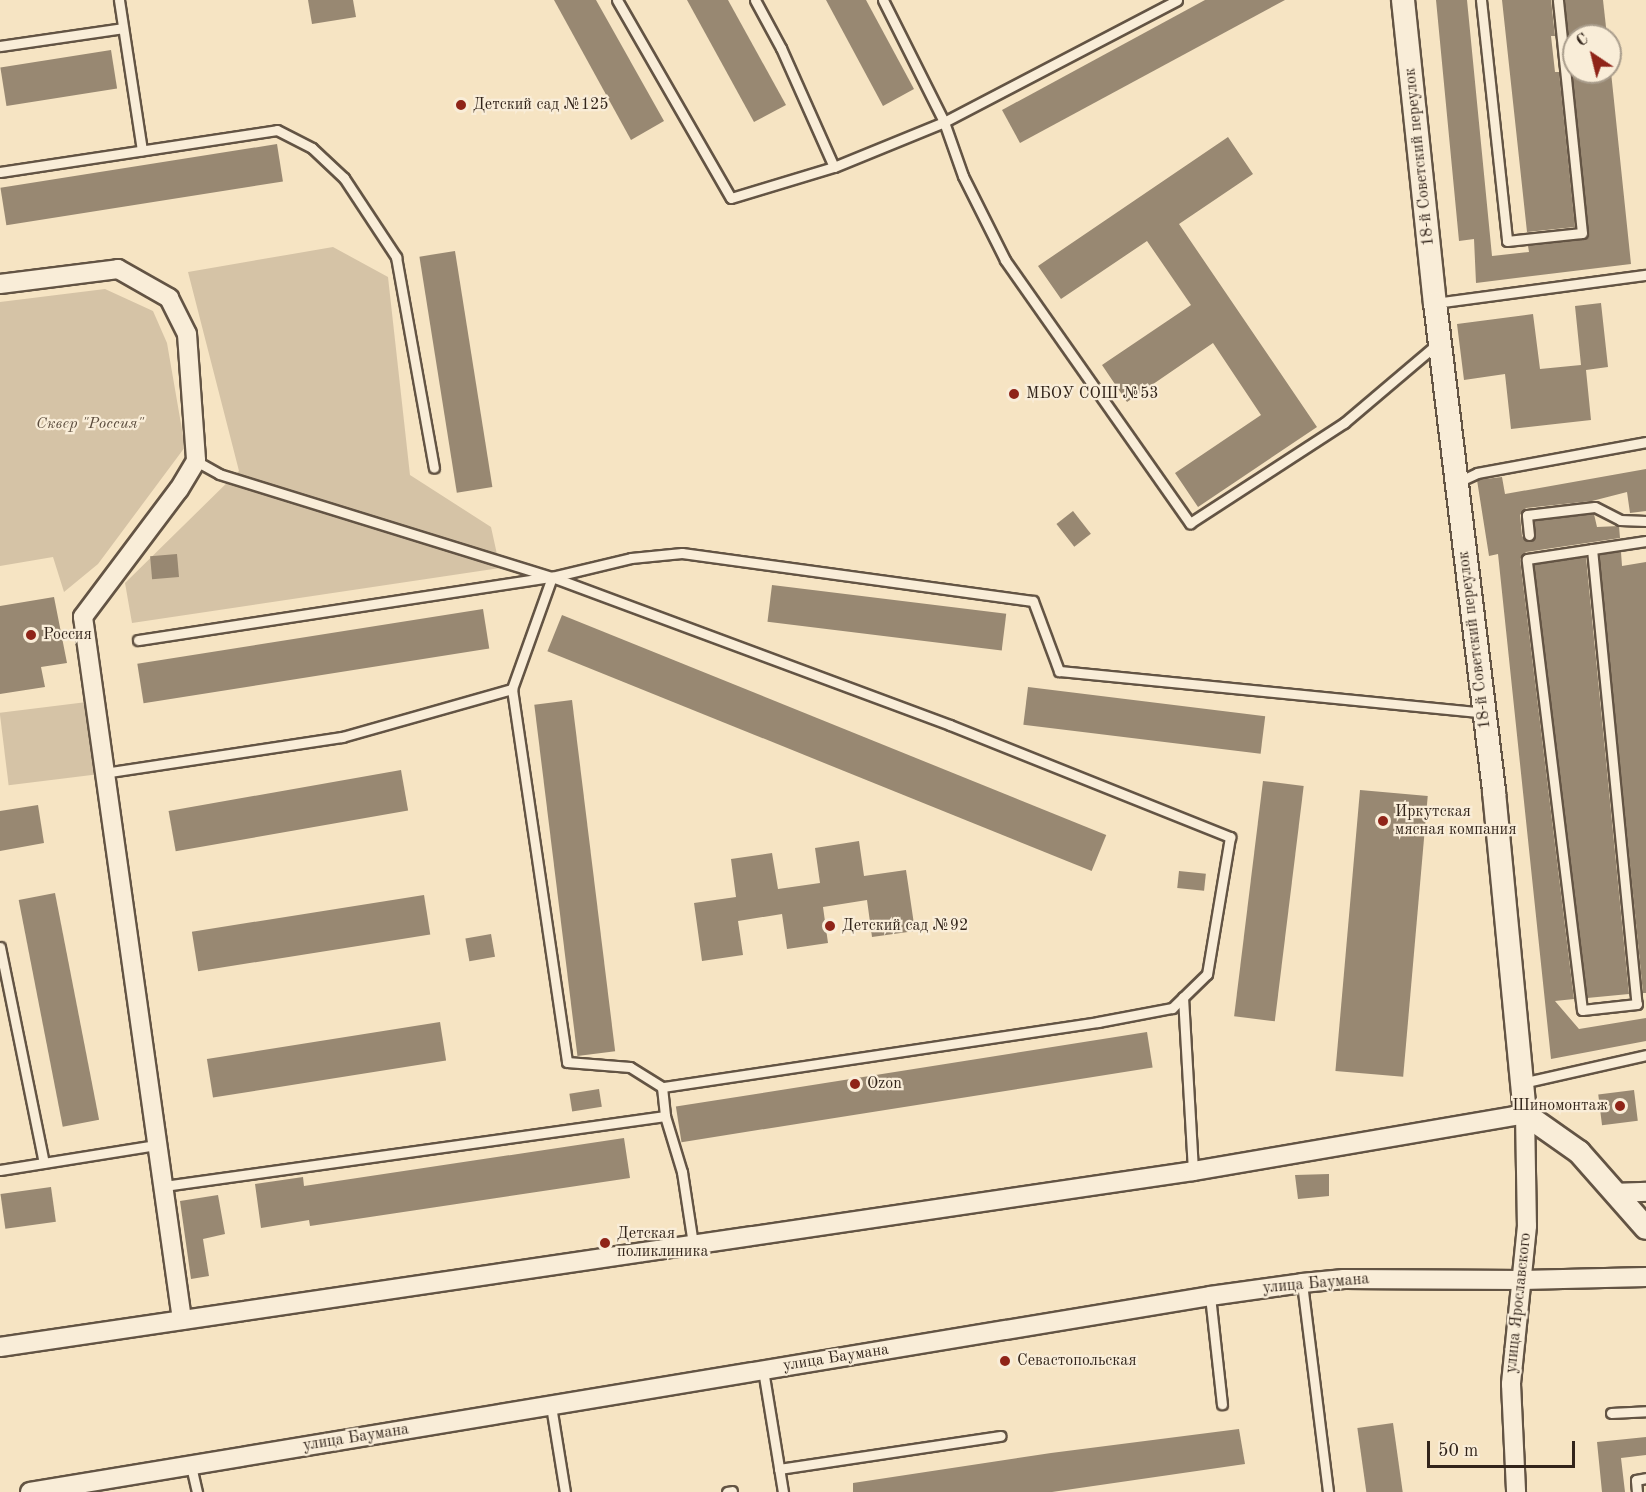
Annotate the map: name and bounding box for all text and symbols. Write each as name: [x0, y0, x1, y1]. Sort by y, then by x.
north arrow: [1562, 24, 1622, 84]
text: С: [1574, 31, 1592, 50]
street label: 18-й Советский переулок: [1401, 67, 1439, 247]
place label: Детский сад №125: [473, 95, 609, 115]
marker: Детский сад №125: [454, 98, 468, 112]
place label: МБОУ СОШ №53: [1026, 384, 1158, 404]
marker: МБОУ СОШ №53: [1007, 387, 1021, 401]
park label: Сквер "Россия": [36, 414, 144, 434]
street label: 18-й Советский переулок: [1455, 550, 1495, 730]
place label: Россия: [43, 625, 92, 645]
marker: Россия: [24, 628, 38, 642]
place label: Иркутская мясная компания: [1395, 802, 1517, 840]
marker: Иркутская мясная компания: [1376, 814, 1390, 828]
place label: Детский сад №92: [842, 916, 968, 936]
marker: Детский сад №92: [823, 919, 837, 933]
place label: Ozon: [867, 1074, 902, 1094]
marker: Ozon: [848, 1077, 862, 1091]
place label: Шиномонтаж: [1512, 1096, 1608, 1116]
marker: Шиномонтаж: [1613, 1099, 1627, 1113]
place label: Детская поликлиника: [617, 1224, 708, 1262]
street label: улица Ярославского: [1502, 1232, 1536, 1374]
marker: Детская поликлиника: [598, 1236, 612, 1250]
street label: улица Баумана: [1262, 1270, 1370, 1298]
street label: улица Баумана: [782, 1340, 890, 1376]
place label: Севастопольская: [1017, 1351, 1137, 1371]
marker: Севастопольская: [998, 1354, 1012, 1368]
street label: улица Баумана: [302, 1420, 410, 1456]
scale bar: [1430, 1429, 1578, 1467]
text: 50 m: [1438, 1442, 1478, 1460]

